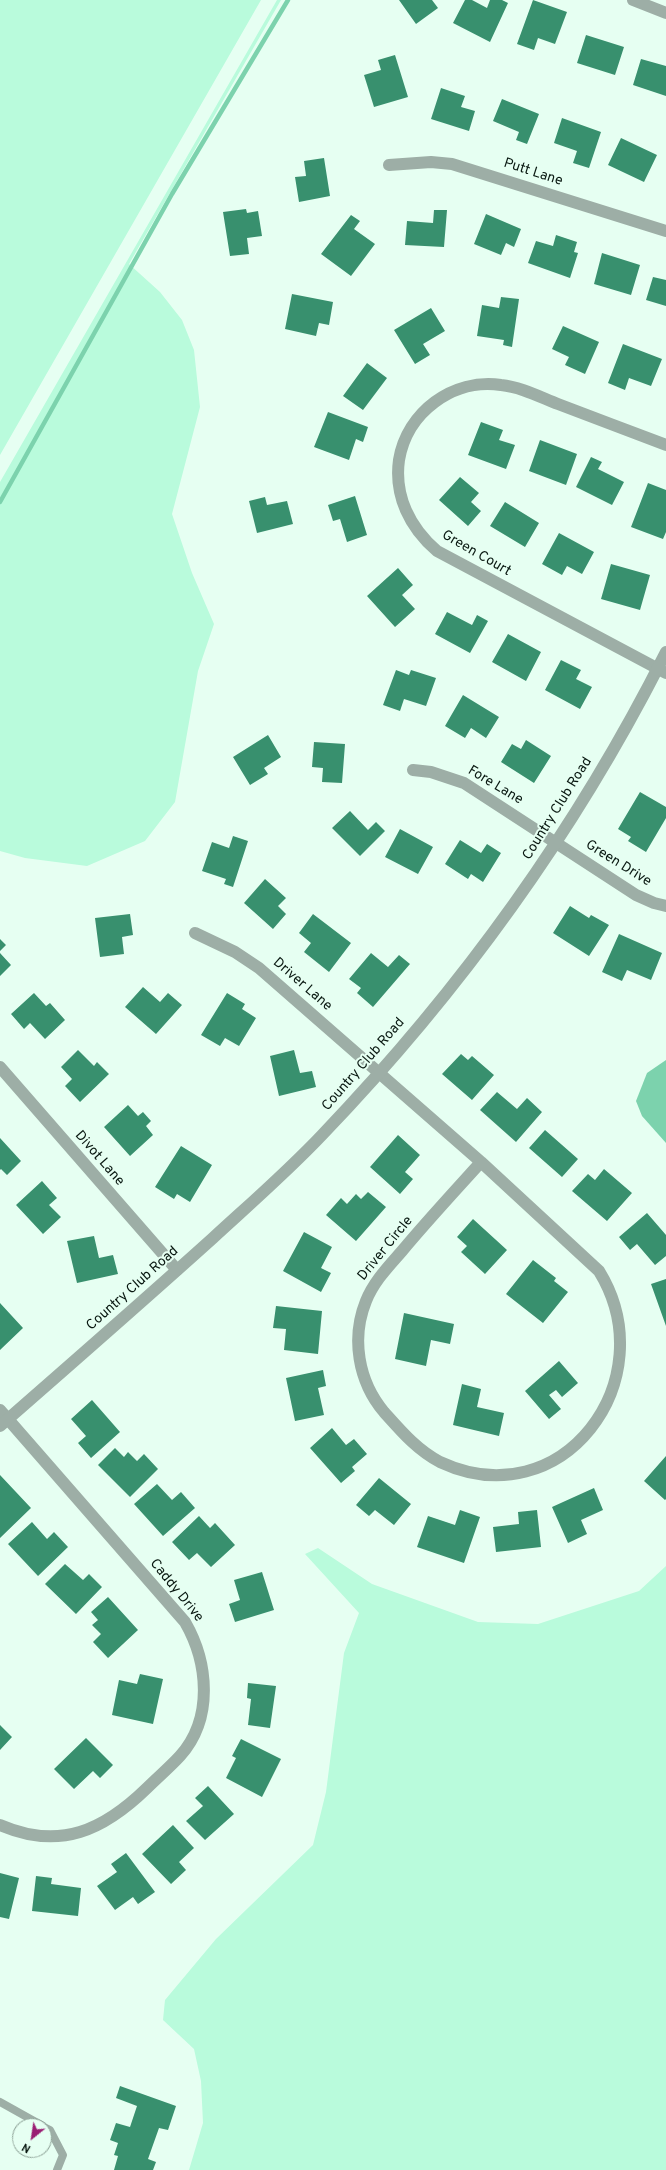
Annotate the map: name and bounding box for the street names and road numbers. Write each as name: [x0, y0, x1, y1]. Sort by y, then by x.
street label: Putt Lane: [501, 156, 565, 190]
street label: Green Court: [438, 527, 514, 581]
street label: Country Club Road: [520, 755, 596, 863]
street label: Fore Lane: [464, 763, 526, 809]
street label: Green Drive: [582, 837, 654, 891]
street label: Driver Lane: [269, 955, 335, 1015]
street label: Country Club Road: [319, 1015, 409, 1115]
street label: Divot Lane: [71, 1128, 127, 1190]
street label: Driver Circle: [355, 1213, 417, 1285]
street label: Country Club Road: [84, 1243, 182, 1335]
street label: Caddy Drive: [145, 1556, 207, 1626]

